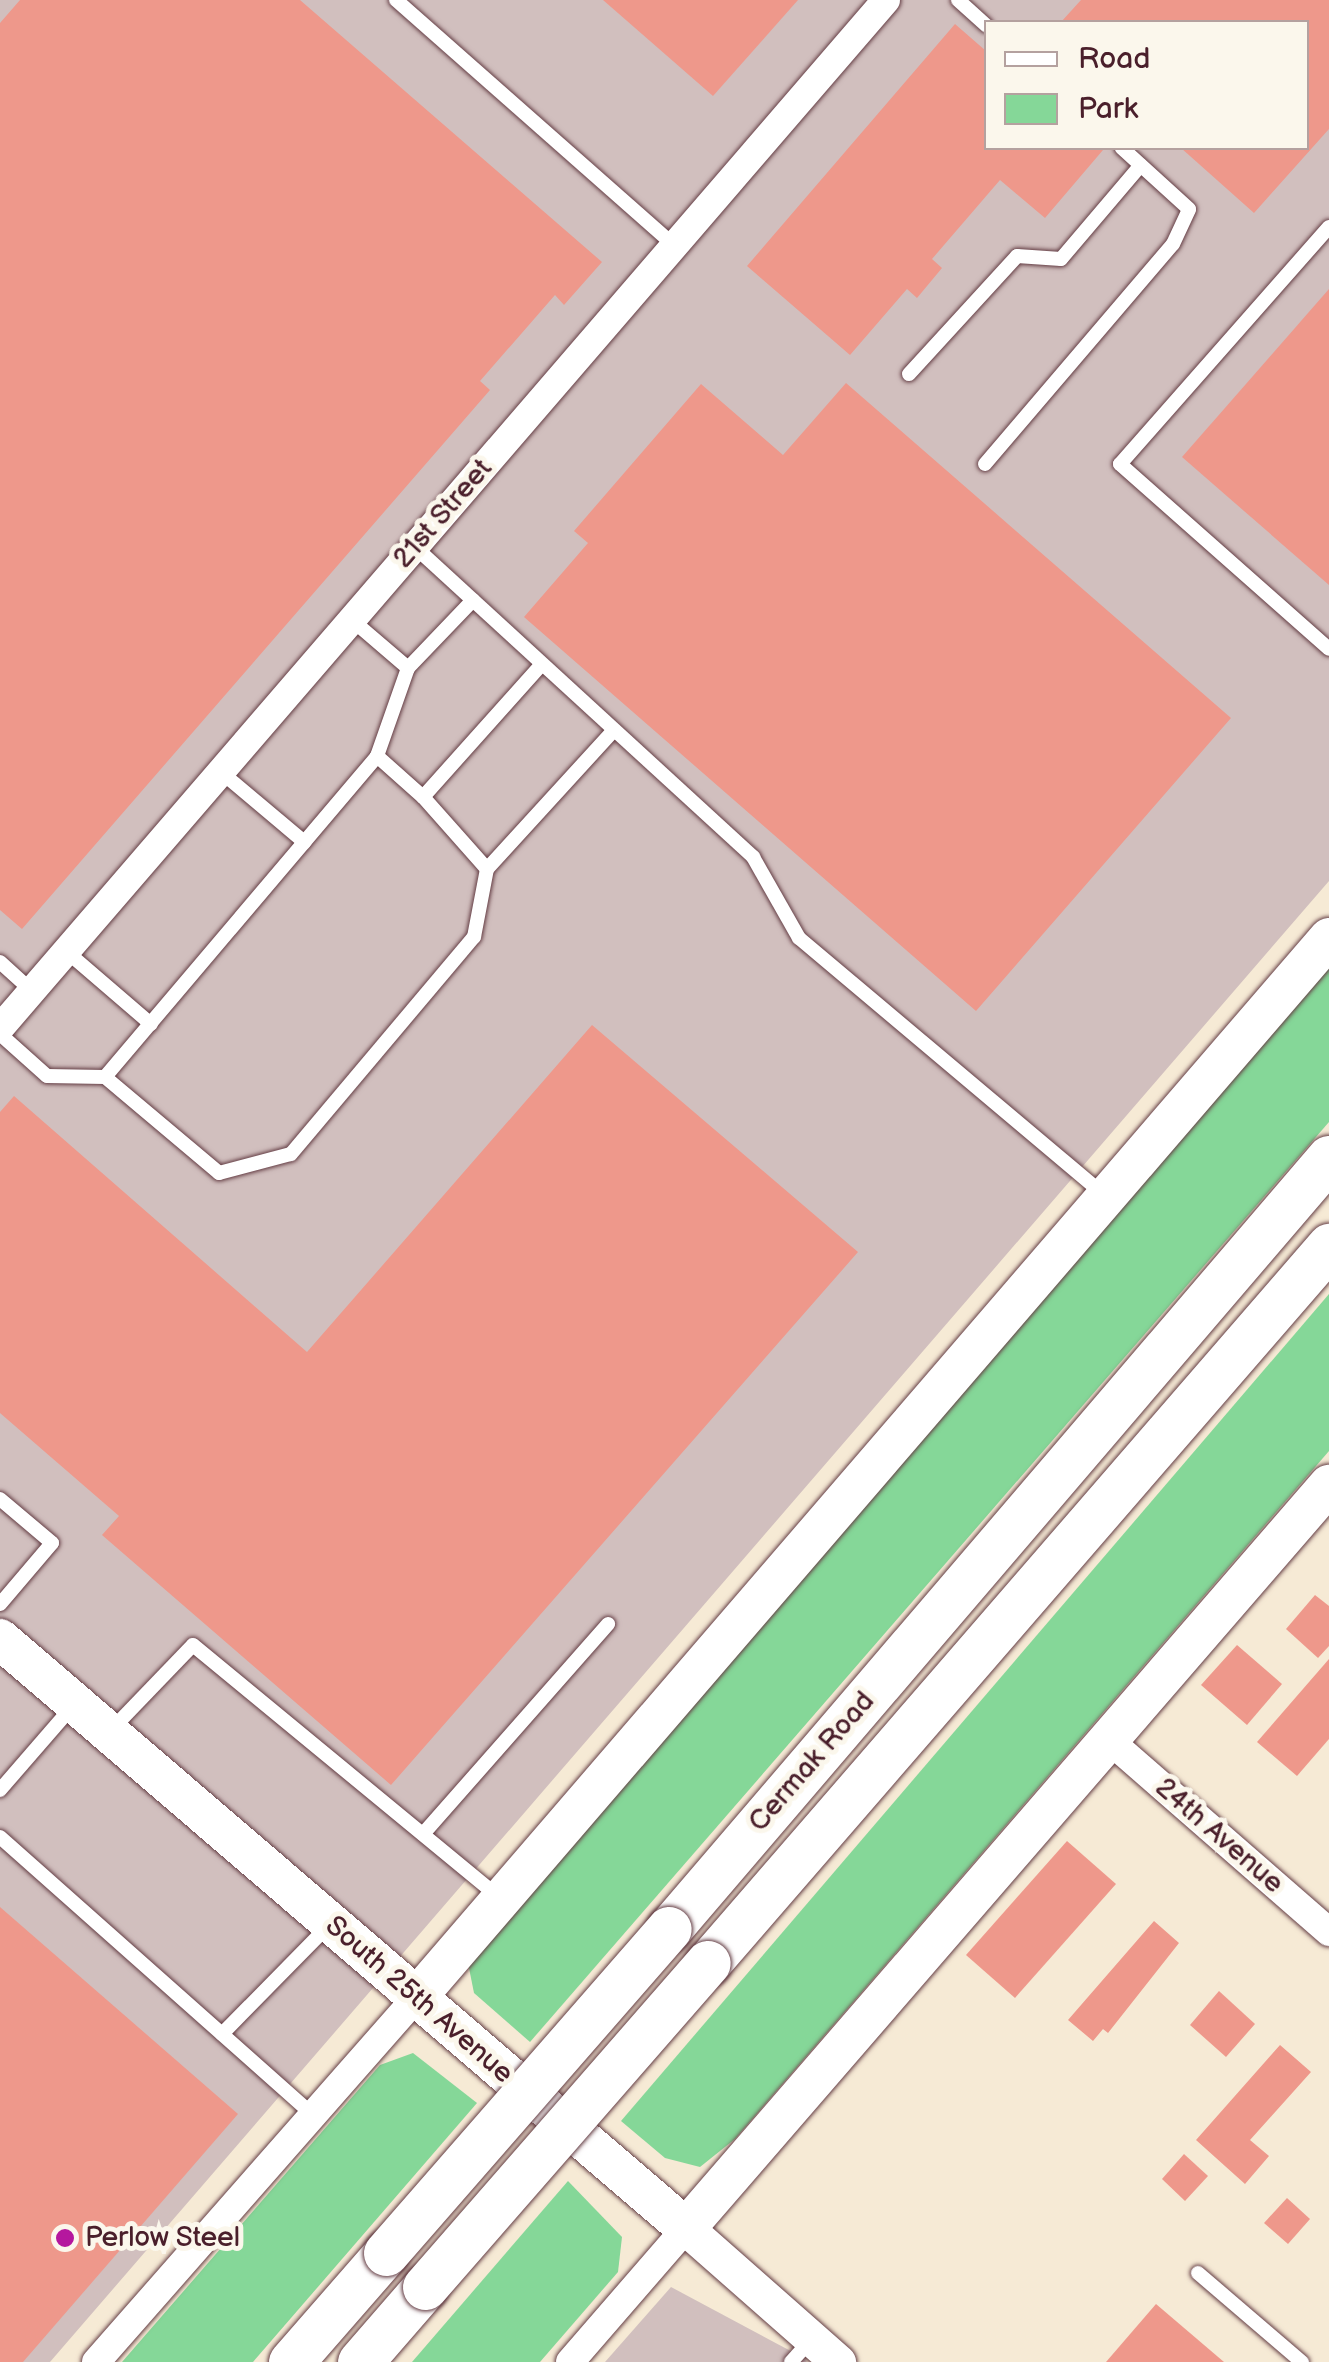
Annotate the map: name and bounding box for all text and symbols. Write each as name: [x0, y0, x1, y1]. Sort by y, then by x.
legend: [984, 20, 1309, 150]
text: Road: [1078, 41, 1151, 77]
text: Park: [1078, 91, 1138, 127]
street label: 21st Street: [386, 452, 500, 576]
street label: Cermak Road: [742, 1685, 882, 1839]
street label: 24th Avenue: [1148, 1771, 1290, 1901]
street label: South 25th Avenue: [318, 1909, 520, 2091]
place label: Perlow Steel: [85, 2221, 240, 2255]
marker: Perlow Steel: [54, 2227, 76, 2249]

